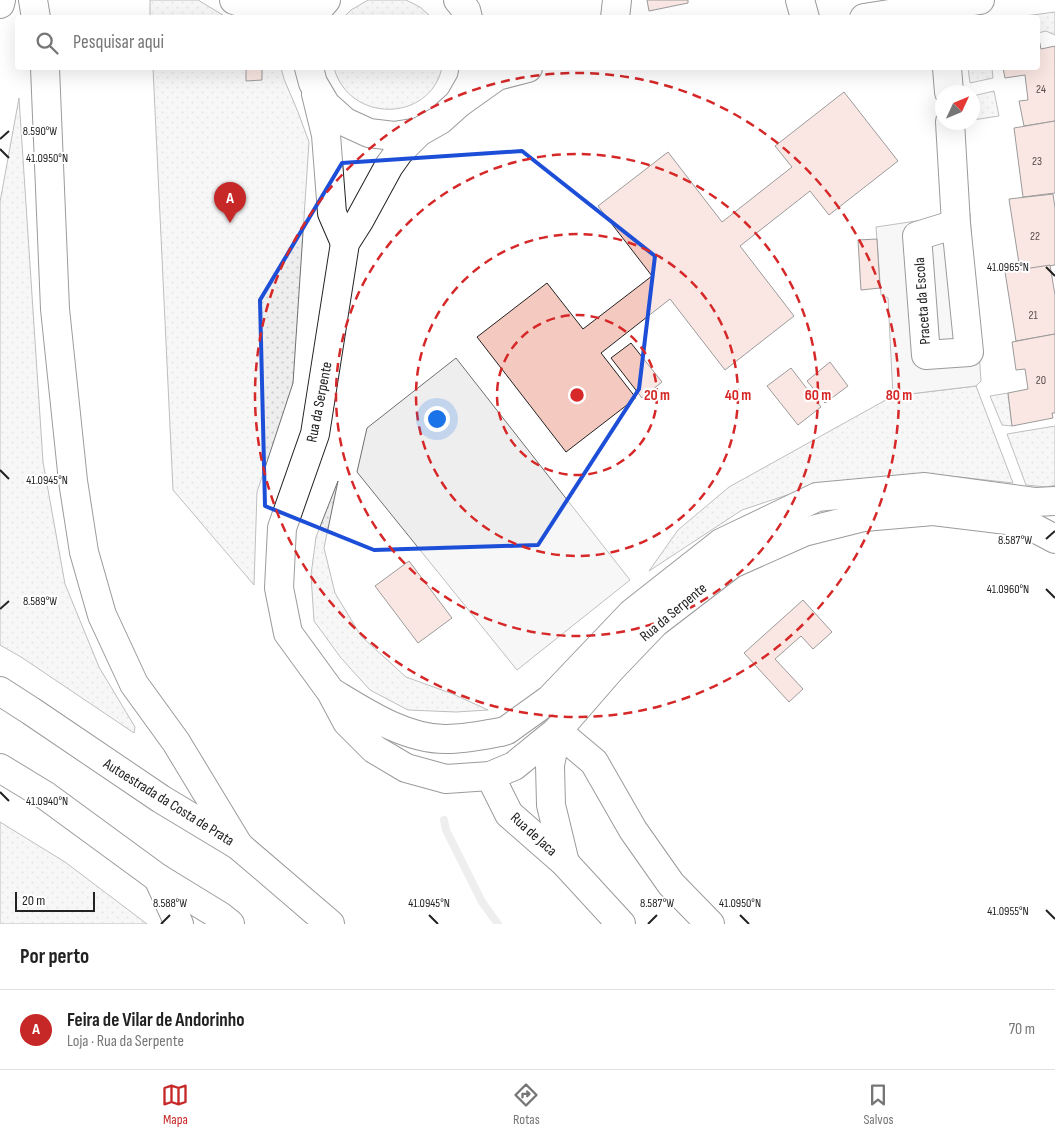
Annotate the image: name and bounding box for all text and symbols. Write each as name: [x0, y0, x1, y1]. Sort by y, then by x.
search box: [15, 15, 1040, 70]
icon: search: [33, 29, 61, 57]
text: Pesquisar aqui: [73, 31, 164, 54]
house number: 24: [1036, 82, 1046, 97]
north arrow: [935, 85, 980, 130]
text: 8.590°W: [23, 124, 57, 139]
text: 41.0950°N: [26, 151, 68, 166]
house number: 23: [1032, 154, 1042, 169]
pin: A: [214, 182, 246, 223]
house number: 22: [1030, 229, 1040, 244]
street label: Praceta da Escola: [910, 256, 935, 345]
text: 41.0965°N: [987, 260, 1029, 275]
house number: 21: [1028, 308, 1038, 323]
street label: Rua da Serpente: [302, 360, 337, 444]
house number: 20: [1036, 373, 1046, 388]
centre of rings: [568, 386, 586, 404]
text: 20 m: [644, 386, 670, 405]
text: 40 m: [725, 386, 751, 405]
text: 60 m: [805, 386, 831, 405]
text: 80 m: [886, 386, 912, 405]
your location: [424, 406, 450, 432]
text: 41.0945°N: [26, 473, 68, 488]
text: 8.587°W: [998, 533, 1032, 548]
street label: Rua da Serpente: [636, 579, 711, 646]
text: 41.0960°N: [987, 582, 1029, 597]
text: 8.589°W: [23, 594, 57, 609]
street label: Autoestrada da Costa de Prata: [99, 754, 238, 850]
text: 41.0940°N: [26, 794, 68, 809]
street label: Rua de Jaca: [506, 808, 561, 860]
scale bar: [15, 889, 95, 912]
text: 20 m: [22, 892, 45, 909]
text: 8.588°W: [153, 896, 187, 911]
text: 41.0945°N: [408, 896, 450, 911]
text: 8.587°W: [640, 896, 674, 911]
text: 41.0950°N: [719, 896, 761, 911]
text: 41.0955°N: [987, 904, 1029, 919]
text: Por perto: [20, 944, 89, 969]
text: Feira de Vilar de Andorinho: [67, 1009, 244, 1032]
text: A: [32, 1020, 40, 1039]
text: 70 m: [1009, 1020, 1035, 1039]
text: Loja · Rua da Serpente: [67, 1032, 184, 1051]
tab: Mapa: [161, 1081, 189, 1128]
tab: Rotas: [512, 1081, 540, 1128]
tab: Salvos: [863, 1081, 894, 1128]

